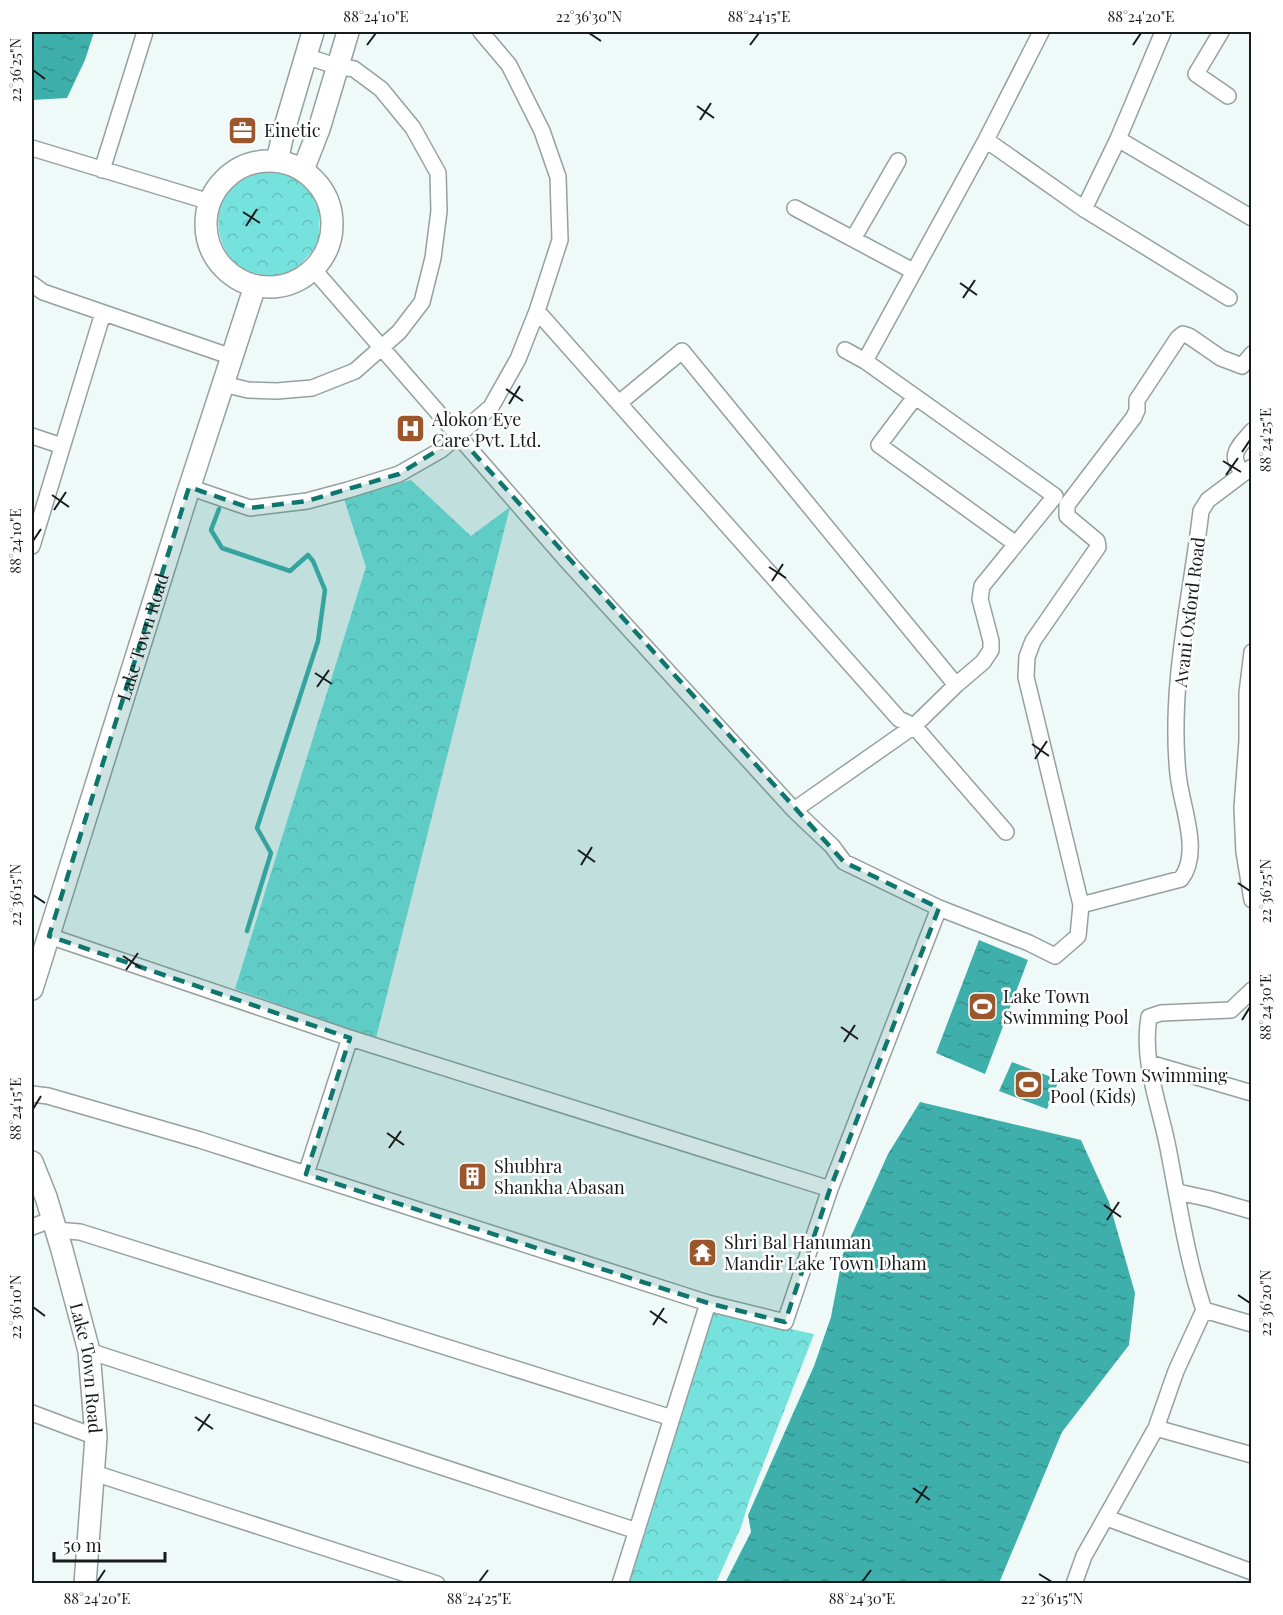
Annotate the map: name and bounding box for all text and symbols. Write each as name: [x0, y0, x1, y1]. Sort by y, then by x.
text: 88°24'10"E: [343, 6, 409, 26]
text: 22°36'30"N: [556, 6, 623, 26]
text: 88°24'15"E: [728, 6, 790, 26]
text: 88°24'20"E: [1108, 6, 1174, 26]
text: 22°36'25"N: [5, 37, 25, 102]
office icon: Einetic: [227, 114, 259, 146]
place label: Einetic: [264, 118, 321, 142]
place label: Alokon Eye Care Pvt. Ltd.: [431, 407, 541, 452]
text: 88°24'25"E: [1255, 408, 1275, 472]
hospital icon: Alokon Eye Care Pvt. Ltd.: [395, 413, 427, 445]
text: 88°24'10"E: [5, 508, 25, 574]
street label: Avani Oxford Road: [1168, 535, 1210, 689]
street label: Lake Town Road: [111, 570, 174, 704]
text: 22°36'25"N: [1255, 858, 1275, 923]
text: 22°36'15"N: [5, 863, 25, 926]
text: 88°24'30"E: [1255, 974, 1275, 1040]
place label: Lake Town Swimming Pool: [1003, 984, 1129, 1029]
sports icon: Lake Town Swimming Pool: [966, 990, 998, 1022]
place label: Lake Town Swimming Pool (Kids): [1050, 1063, 1228, 1108]
sports icon: Lake Town Swimming Pool (Kids): [1013, 1069, 1045, 1101]
text: 88°24'15"E: [5, 1078, 25, 1140]
place label: Shubhra Shankha Abasan: [494, 1154, 625, 1199]
building icon: Shubhra Shankha Abasan: [457, 1160, 489, 1192]
place label: Shri Bal Hanuman Mandir Lake Town Dham: [724, 1230, 927, 1275]
temple icon: Shri Bal Hanuman Mandir Lake Town Dham: [687, 1236, 719, 1268]
text: 22°36'20"N: [1255, 1269, 1275, 1336]
text: 22°36'10"N: [5, 1274, 25, 1340]
street label: Lake Town Road: [65, 1300, 108, 1435]
scale bar: [54, 1525, 165, 1563]
text: 50 m: [63, 1533, 102, 1557]
text: 88°24'20"E: [64, 1588, 130, 1608]
text: 88°24'25"E: [447, 1588, 511, 1608]
text: 88°24'30"E: [829, 1588, 895, 1608]
text: 22°36'15"N: [1021, 1588, 1084, 1608]

